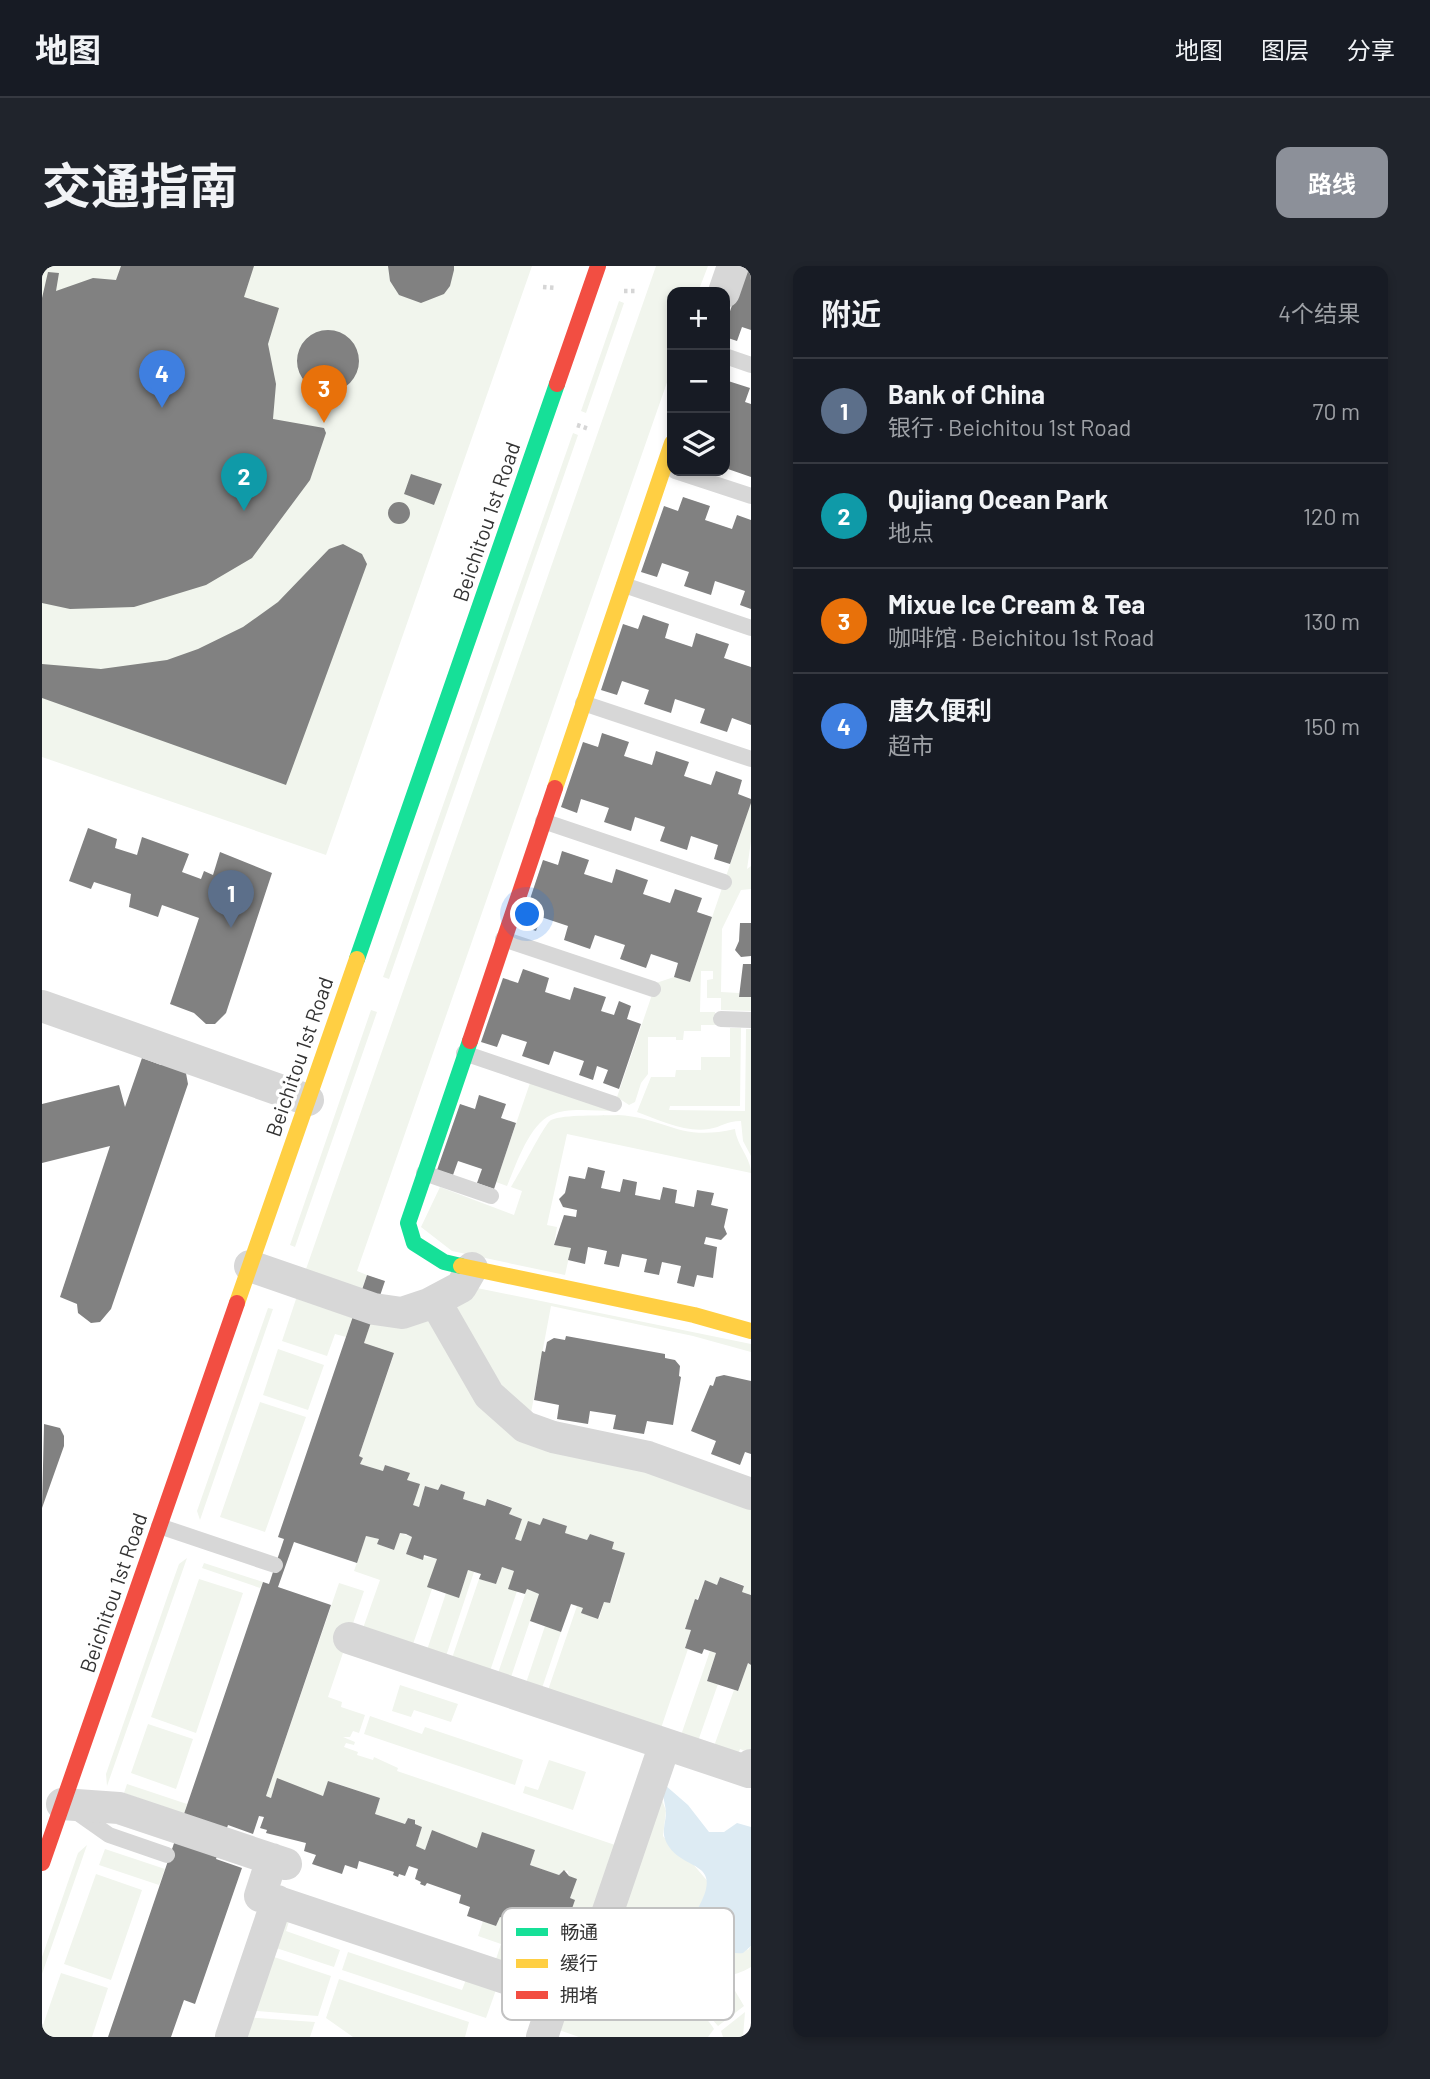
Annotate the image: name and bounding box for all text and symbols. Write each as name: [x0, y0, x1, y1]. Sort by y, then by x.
text: 地图: [35, 29, 101, 69]
text: 地图: [1175, 35, 1223, 64]
text: 图层: [1261, 35, 1309, 64]
text: 分享: [1347, 35, 1395, 64]
button: 路线: [1276, 147, 1388, 218]
text: 交通指南: [42, 155, 238, 214]
map controls: [667, 287, 730, 476]
button: +: [667, 287, 730, 350]
text: 附近: [821, 295, 881, 331]
text: 4个结果: [1278, 299, 1360, 327]
pin: 4: [139, 350, 185, 408]
button: −: [667, 350, 730, 413]
pin: 3: [301, 365, 347, 423]
text: Bank of China: [888, 378, 1045, 409]
text: 1: [840, 397, 848, 425]
text: 70 m: [1313, 397, 1360, 425]
button: layers: [667, 413, 730, 476]
text: 银行 · Beichitou 1st Road: [888, 413, 1131, 441]
street label: Beichitou 1st Road: [447, 438, 525, 605]
pin: 2: [221, 453, 267, 511]
text: Qujiang Ocean Park: [888, 483, 1108, 514]
text: 2: [838, 502, 850, 530]
text: 120 m: [1303, 502, 1360, 530]
text: 地点: [888, 518, 934, 546]
text: Mixue Ice Cream & Tea: [888, 588, 1145, 619]
text: 3: [838, 607, 850, 635]
text: 130 m: [1303, 607, 1360, 635]
text: 咖啡馆 · Beichitou 1st Road: [888, 623, 1154, 651]
text: 唐久便利: [888, 694, 992, 725]
text: 4: [837, 712, 851, 740]
text: 150 m: [1304, 712, 1360, 740]
text: 超市: [888, 731, 934, 759]
pin: 1: [208, 870, 254, 928]
your location: [510, 897, 544, 931]
street label: Beichitou 1st Road: [260, 973, 338, 1140]
street label: Beichitou 1st Road: [74, 1509, 152, 1676]
legend: [502, 1908, 734, 2020]
text: 畅通: [560, 1920, 598, 1943]
text: 缓行: [560, 1951, 598, 1974]
text: 拥堵: [560, 1983, 598, 2006]

